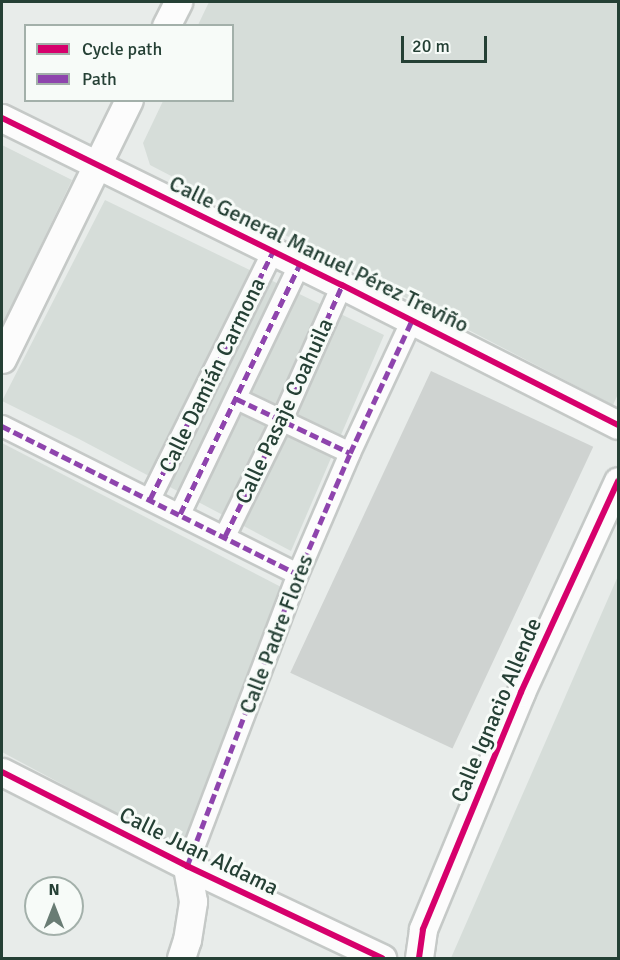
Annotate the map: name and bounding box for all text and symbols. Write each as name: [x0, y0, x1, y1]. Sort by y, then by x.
legend: [24, 24, 234, 102]
scale bar: [404, 24, 490, 62]
text: 20 m: [412, 35, 450, 57]
text: Cycle path: [82, 38, 162, 60]
text: Path: [82, 68, 117, 90]
street label: Calle General Manuel Pérez Treviño: [165, 170, 473, 338]
street label: Calle Damián Carmona: [153, 273, 271, 477]
street label: Calle Pasaje Coahuila: [229, 314, 339, 508]
street label: Calle Padre Flores: [234, 551, 318, 717]
street label: Calle Ignacio Allende: [445, 614, 547, 806]
street label: Calle Juan Aldama: [115, 801, 283, 901]
north arrow: [24, 876, 84, 936]
text: N: [48, 880, 60, 900]

